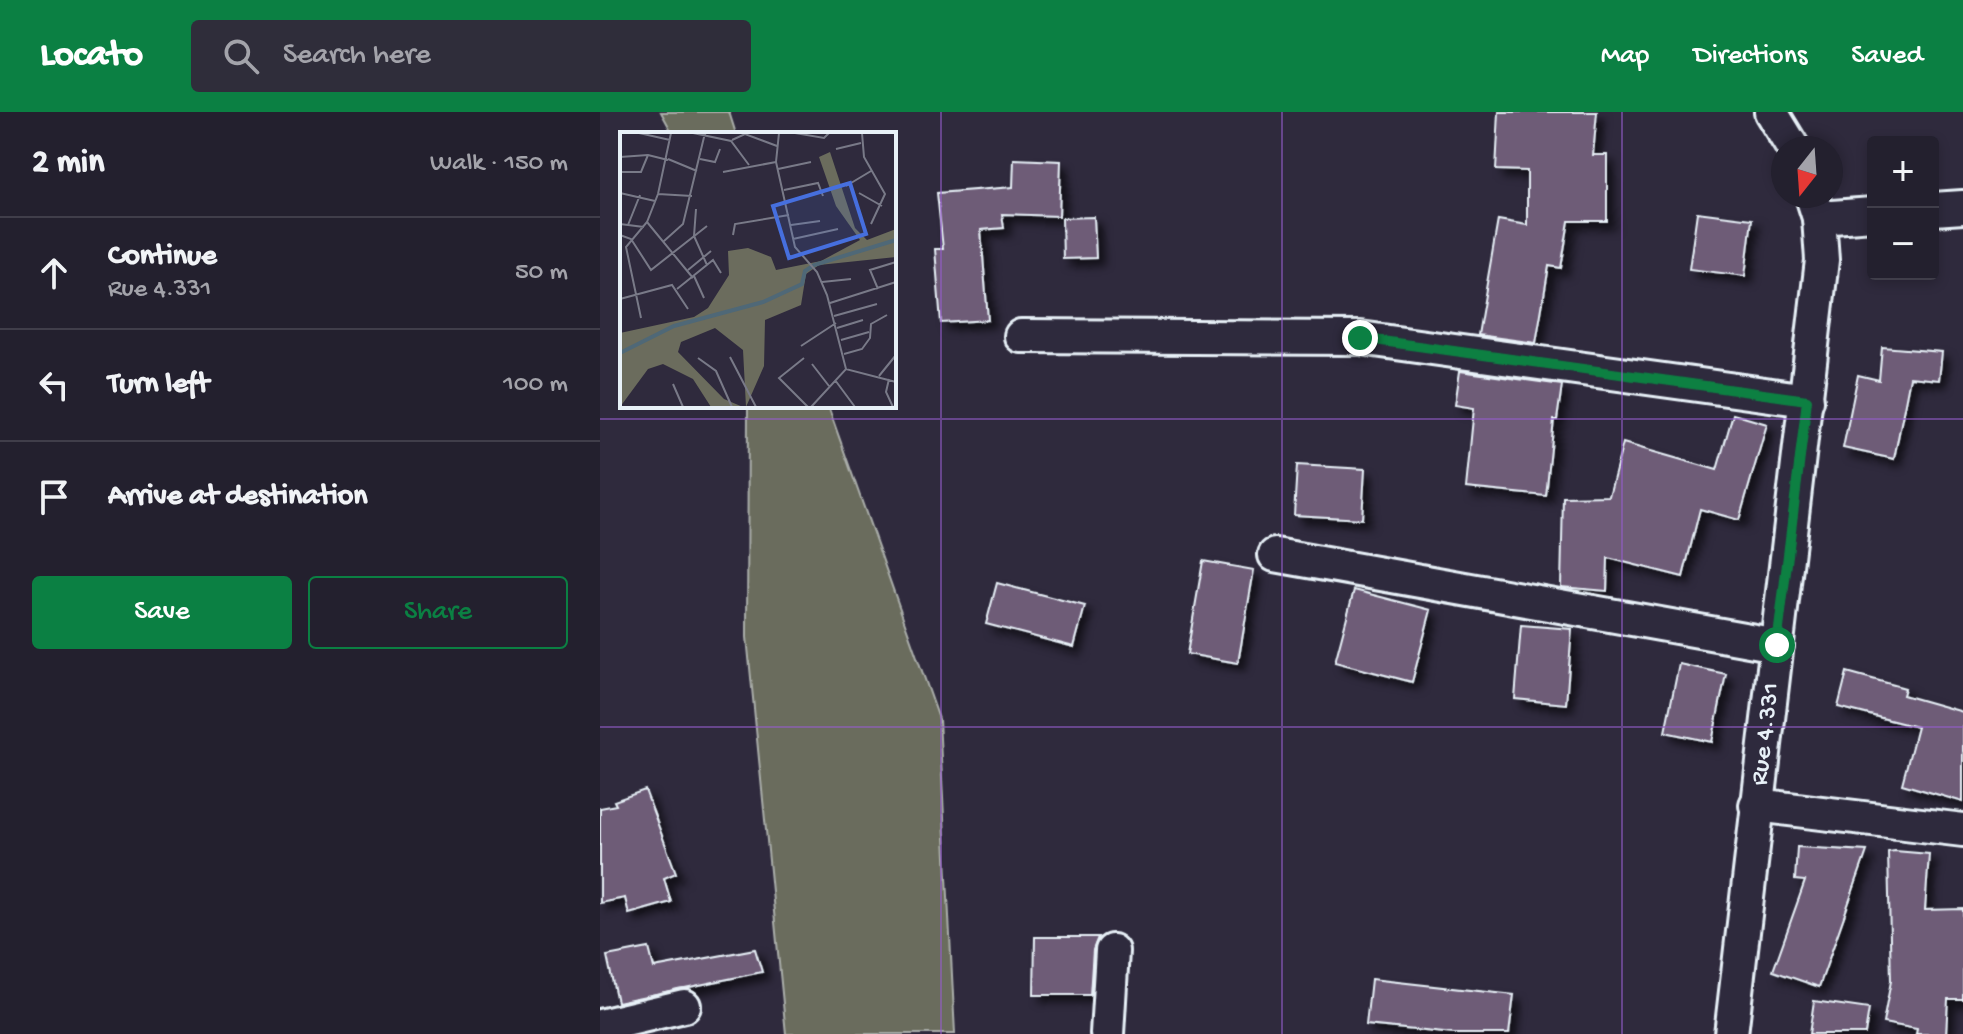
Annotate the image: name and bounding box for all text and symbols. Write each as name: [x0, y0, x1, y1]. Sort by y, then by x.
search box: [191, 20, 751, 92]
text: Locato: [40, 34, 143, 78]
icon: search: [219, 34, 263, 78]
text: Search here: [283, 39, 431, 74]
text: Map: [1601, 40, 1649, 73]
text: Directions: [1693, 40, 1807, 73]
text: Saved: [1851, 40, 1923, 73]
inset map: [620, 132, 896, 408]
north arrow: [1771, 136, 1843, 208]
map controls: [1867, 136, 1939, 280]
button: +: [1867, 136, 1939, 208]
text: 2 min: [32, 144, 104, 184]
text: Walk · 150 m: [430, 149, 568, 180]
button: −: [1867, 208, 1939, 280]
text: Continue: [108, 240, 217, 275]
icon: ahead: [32, 251, 76, 295]
text: 50 m: [515, 258, 568, 289]
text: Rue 4.331: [108, 275, 211, 306]
route end: [1342, 320, 1378, 356]
icon: left: [32, 363, 76, 407]
text: Turn left: [108, 368, 209, 403]
text: 100 m: [503, 370, 568, 401]
icon: arrive: [32, 475, 76, 519]
text: Arrive at destination: [108, 480, 368, 515]
button: Save: [32, 576, 292, 649]
button: Share: [308, 576, 568, 649]
route start: [1759, 627, 1795, 663]
street label: Rue 4.331: [1745, 681, 1788, 787]

